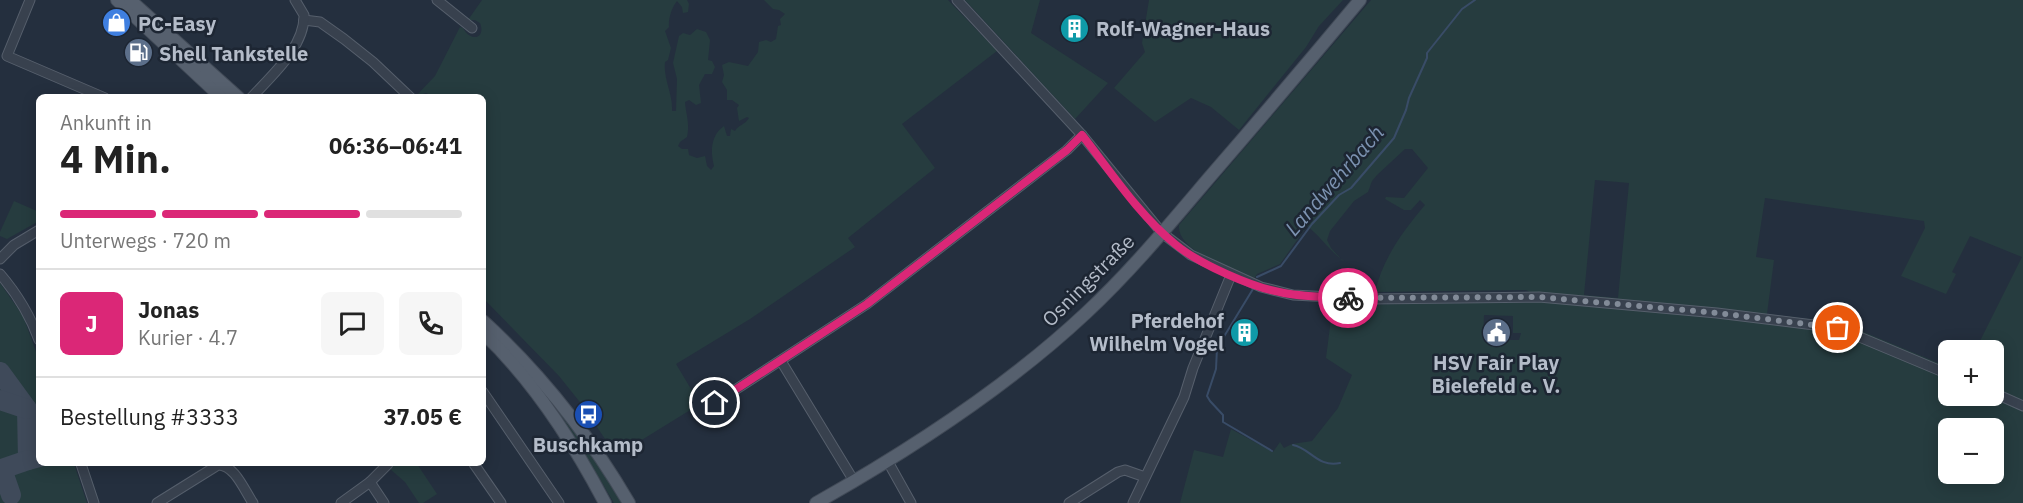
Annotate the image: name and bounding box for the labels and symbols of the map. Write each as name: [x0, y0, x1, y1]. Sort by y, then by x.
shop icon: PC-Easy: [101, 7, 133, 39]
place label: PC-Easy: [138, 10, 216, 37]
building icon: Rolf-Wagner-Haus: [1059, 12, 1091, 44]
place label: Rolf-Wagner-Haus: [1096, 15, 1270, 42]
fuel station icon: Shell Tankstelle: [122, 37, 154, 69]
place label: Shell Tankstelle: [159, 40, 308, 67]
water label: Landwehrbach: [1278, 119, 1390, 241]
street label: Osningstraße: [1036, 228, 1140, 332]
courier: [1318, 268, 1378, 328]
pin: [1812, 302, 1863, 353]
place label: Pferdehof Wilhelm Vogel: [1089, 307, 1224, 357]
building icon: Pferdehof Wilhelm Vogel: [1229, 316, 1261, 348]
public building icon: HSV Fair Play Bielefeld e. V.: [1480, 316, 1512, 348]
place label: HSV Fair Play Bielefeld e. V.: [1432, 349, 1560, 399]
pin: [689, 377, 740, 428]
bus stop icon: Buschkamp: [572, 398, 604, 430]
place label: Buschkamp: [533, 431, 643, 458]

